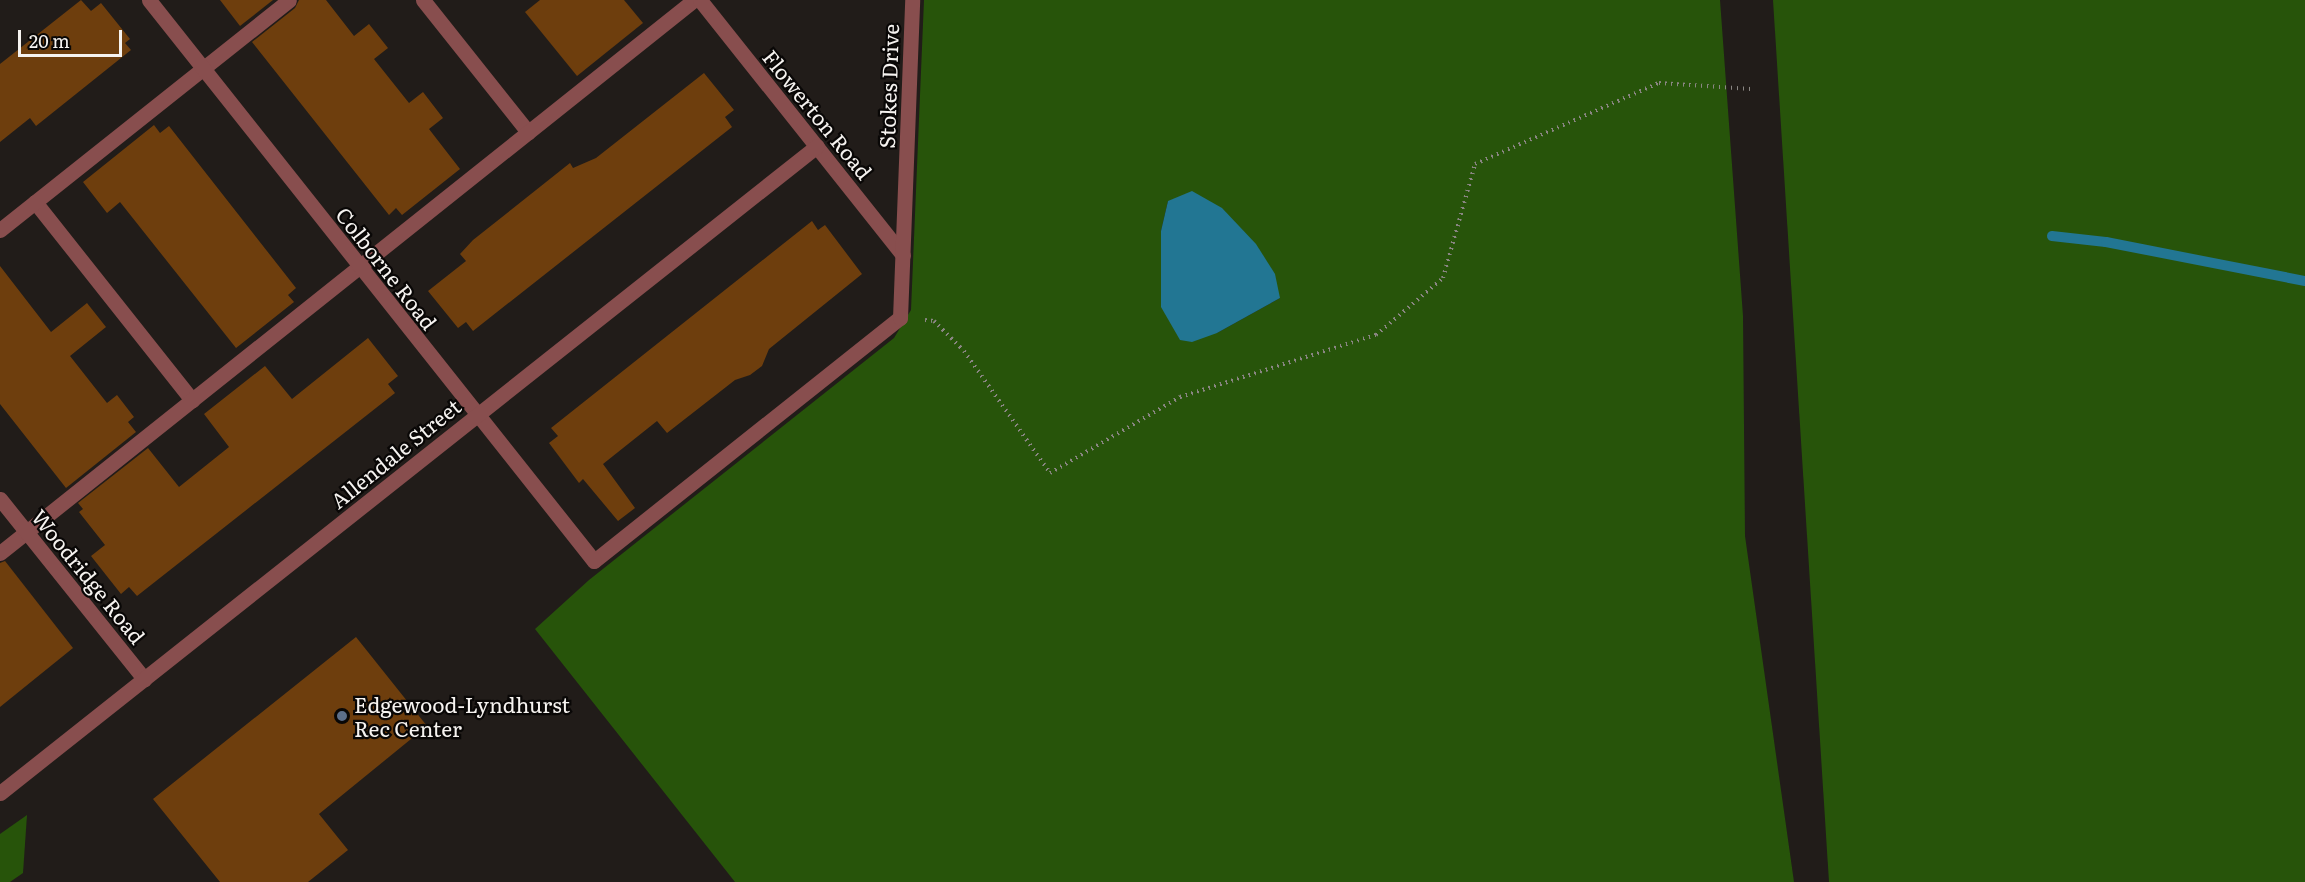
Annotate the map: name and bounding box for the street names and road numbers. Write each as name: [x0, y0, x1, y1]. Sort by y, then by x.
street label: Stokes Drive: [873, 23, 903, 149]
street label: Flowerton Road: [758, 44, 878, 184]
street label: Colborne Road: [331, 202, 443, 334]
street label: Allendale Street: [325, 393, 465, 513]
street label: Woodridge Road: [27, 504, 151, 648]

